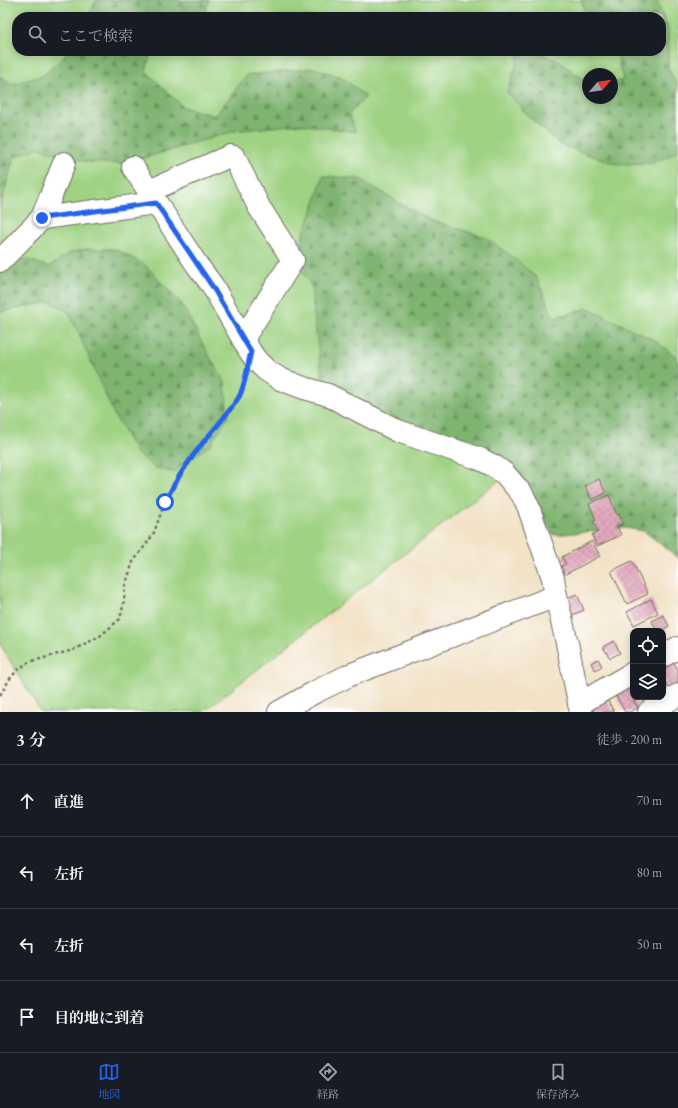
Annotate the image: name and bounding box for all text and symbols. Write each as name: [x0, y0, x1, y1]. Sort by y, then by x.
search box: [12, 12, 666, 56]
icon: search: [26, 23, 48, 45]
text: ここで検索: [58, 26, 133, 45]
north arrow: [582, 68, 618, 104]
route end: [33, 209, 51, 227]
route start: [156, 493, 174, 511]
map controls: [630, 628, 666, 700]
button: locate: [630, 628, 666, 664]
button: layers: [630, 664, 666, 700]
text: 3 分: [16, 729, 46, 751]
text: 徒歩 · 200 m: [597, 731, 662, 748]
icon: ahead: [16, 790, 38, 812]
text: 直進: [54, 792, 84, 811]
text: 70 m: [637, 792, 662, 809]
icon: left: [16, 862, 38, 884]
text: 左折: [54, 864, 84, 883]
text: 80 m: [637, 864, 662, 881]
icon: left: [16, 934, 38, 956]
text: 左折: [54, 936, 84, 955]
text: 50 m: [637, 936, 662, 953]
icon: arrive: [16, 1006, 38, 1028]
text: 目的地に到着: [54, 1008, 144, 1027]
tab: 地図: [98, 1061, 120, 1101]
tab: 経路: [317, 1061, 339, 1101]
tab: 保存済み: [536, 1061, 580, 1101]

